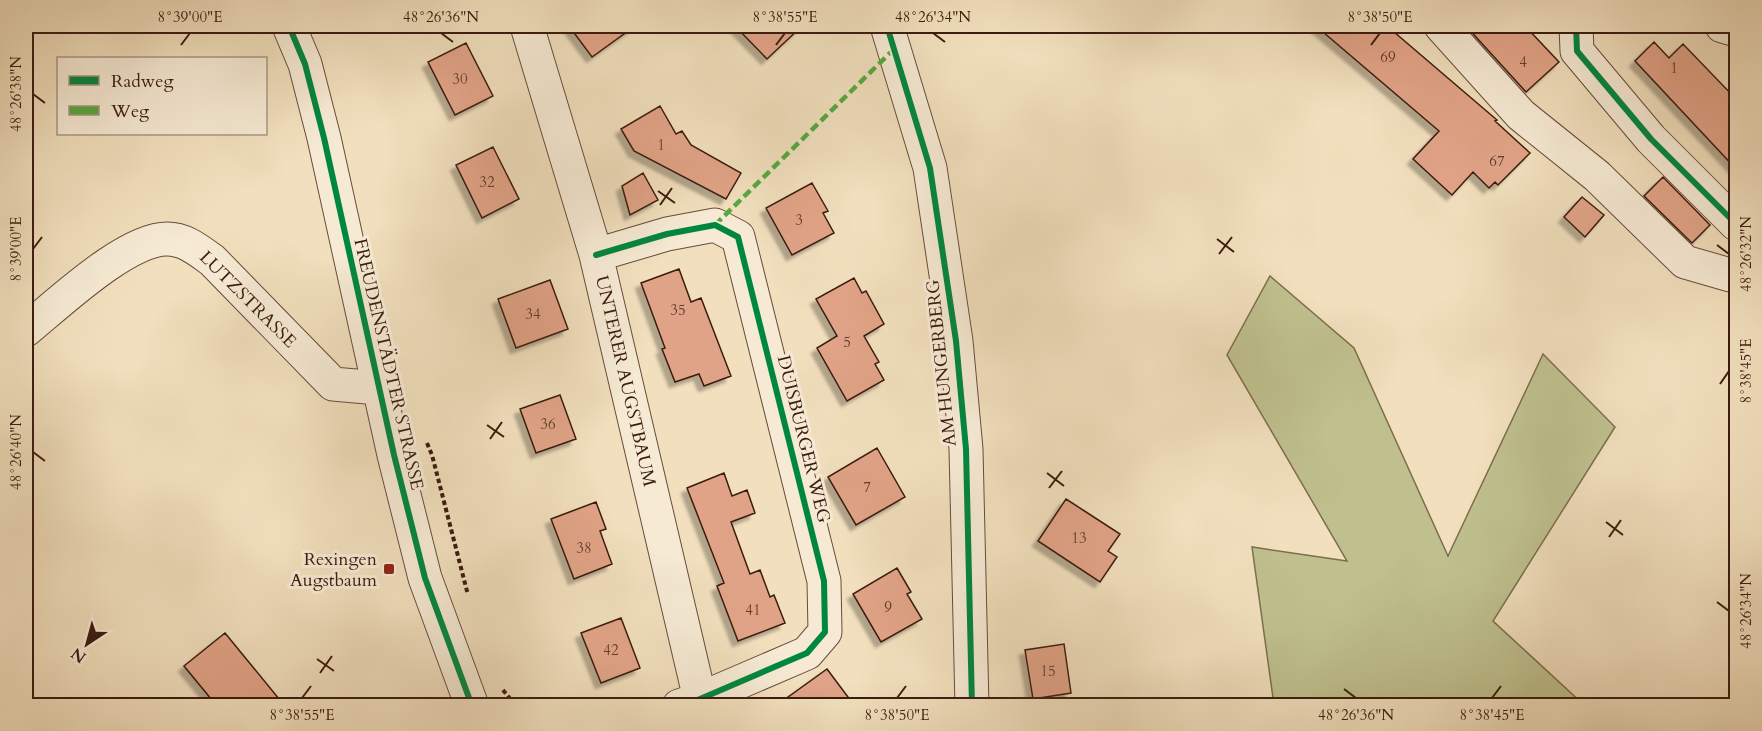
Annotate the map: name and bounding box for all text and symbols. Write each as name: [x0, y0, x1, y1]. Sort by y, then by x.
text: 8°39'00"E: [158, 7, 222, 27]
text: 48°26'36"N: [403, 7, 479, 27]
text: 8°38'55"E: [753, 7, 817, 27]
text: 48°26'34"N: [895, 7, 971, 27]
text: 8°38'50"E: [1348, 7, 1412, 27]
house number: 69: [1380, 47, 1396, 67]
house number: 4: [1519, 52, 1527, 72]
text: 48°26'38"N: [6, 56, 26, 132]
legend: [57, 57, 267, 135]
house number: 1: [1670, 58, 1678, 78]
text: Radweg: [111, 69, 174, 94]
house number: 30: [452, 69, 468, 89]
text: Weg: [110, 99, 150, 124]
house number: 1: [657, 135, 665, 155]
house number: 67: [1489, 151, 1505, 171]
house number: 32: [479, 172, 495, 192]
house number: 3: [795, 210, 803, 230]
text: 48°26'32"N: [1736, 216, 1756, 292]
text: 8°39'00"E: [6, 217, 26, 281]
street label: FREUDENSTÄDTER STRASSE: [347, 236, 430, 492]
street label: LUTZSTRASSE: [193, 245, 302, 354]
street label: UNTERER AUGSTBAUM: [589, 273, 662, 489]
street label: AM HUNGERBERG: [920, 278, 963, 448]
house number: 35: [670, 300, 686, 320]
house number: 34: [525, 304, 541, 324]
house number: 5: [843, 332, 851, 352]
text: 8°38'45"E: [1736, 339, 1756, 403]
street label: DUISBURGER WEG: [771, 353, 836, 525]
text: 48°26'40"N: [6, 414, 26, 490]
house number: 36: [540, 414, 556, 434]
house number: 7: [863, 477, 871, 497]
house number: 13: [1071, 528, 1087, 548]
house number: 38: [576, 538, 592, 558]
place label: Rexingen Augstbaum: [290, 547, 378, 593]
marker: Rexingen Augstbaum: [382, 562, 396, 576]
text: 48°26'34"N: [1736, 573, 1756, 649]
house number: 9: [884, 597, 892, 617]
house number: 41: [745, 600, 761, 620]
north arrow: [57, 614, 117, 674]
house number: 42: [603, 640, 619, 660]
text: N: [67, 642, 91, 668]
house number: 15: [1040, 661, 1056, 681]
text: 8°38'55"E: [270, 705, 334, 725]
text: 8°38'50"E: [865, 705, 929, 725]
text: 48°26'36"N: [1318, 705, 1394, 725]
text: 8°38'45"E: [1460, 705, 1524, 725]

